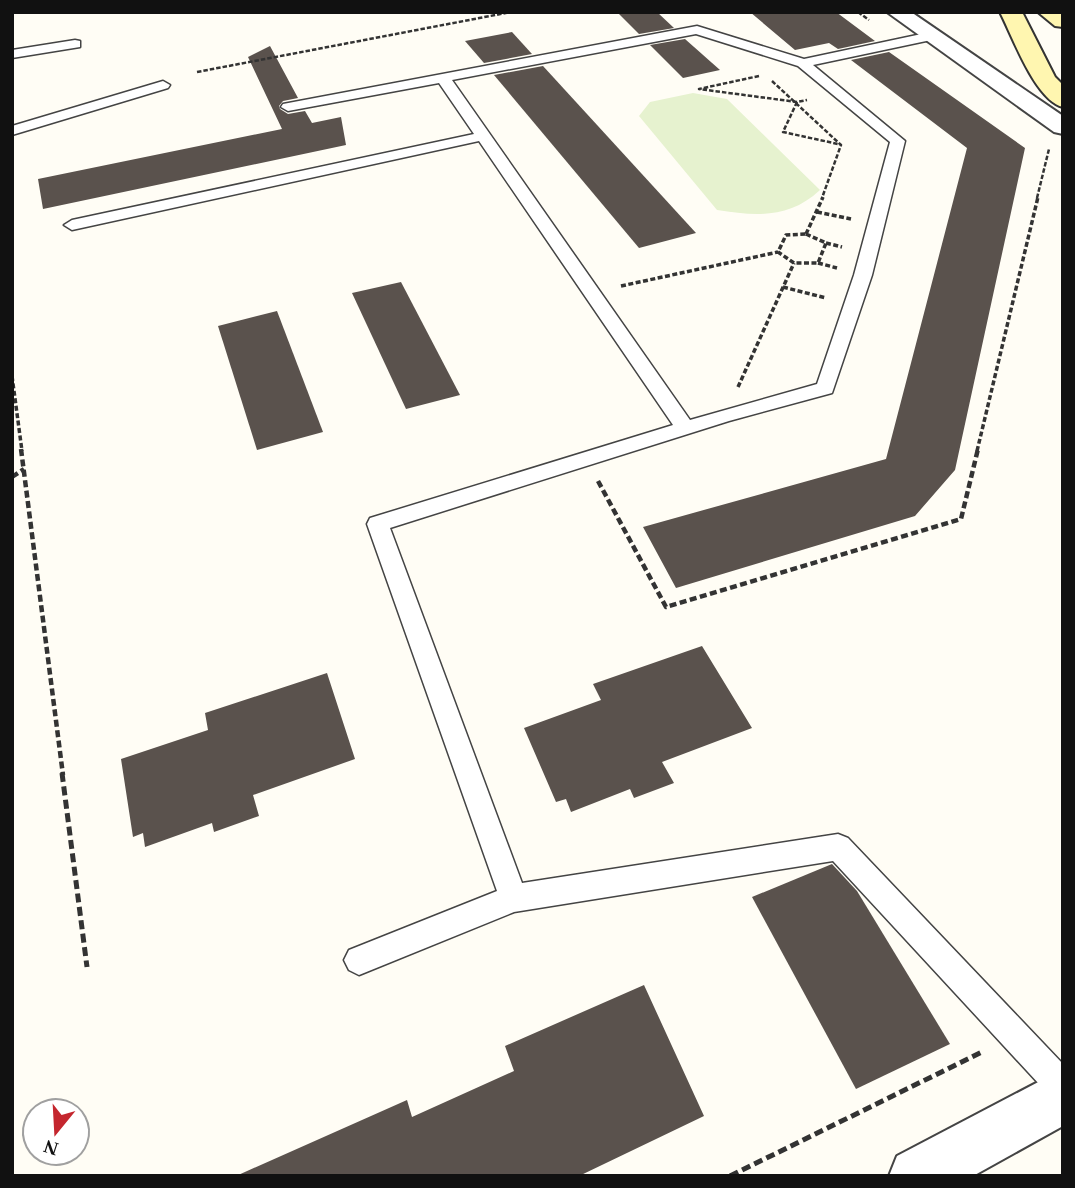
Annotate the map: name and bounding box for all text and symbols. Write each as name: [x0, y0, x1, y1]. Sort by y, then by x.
north arrow: [21, 1097, 91, 1167]
text: N: [41, 1136, 61, 1160]

